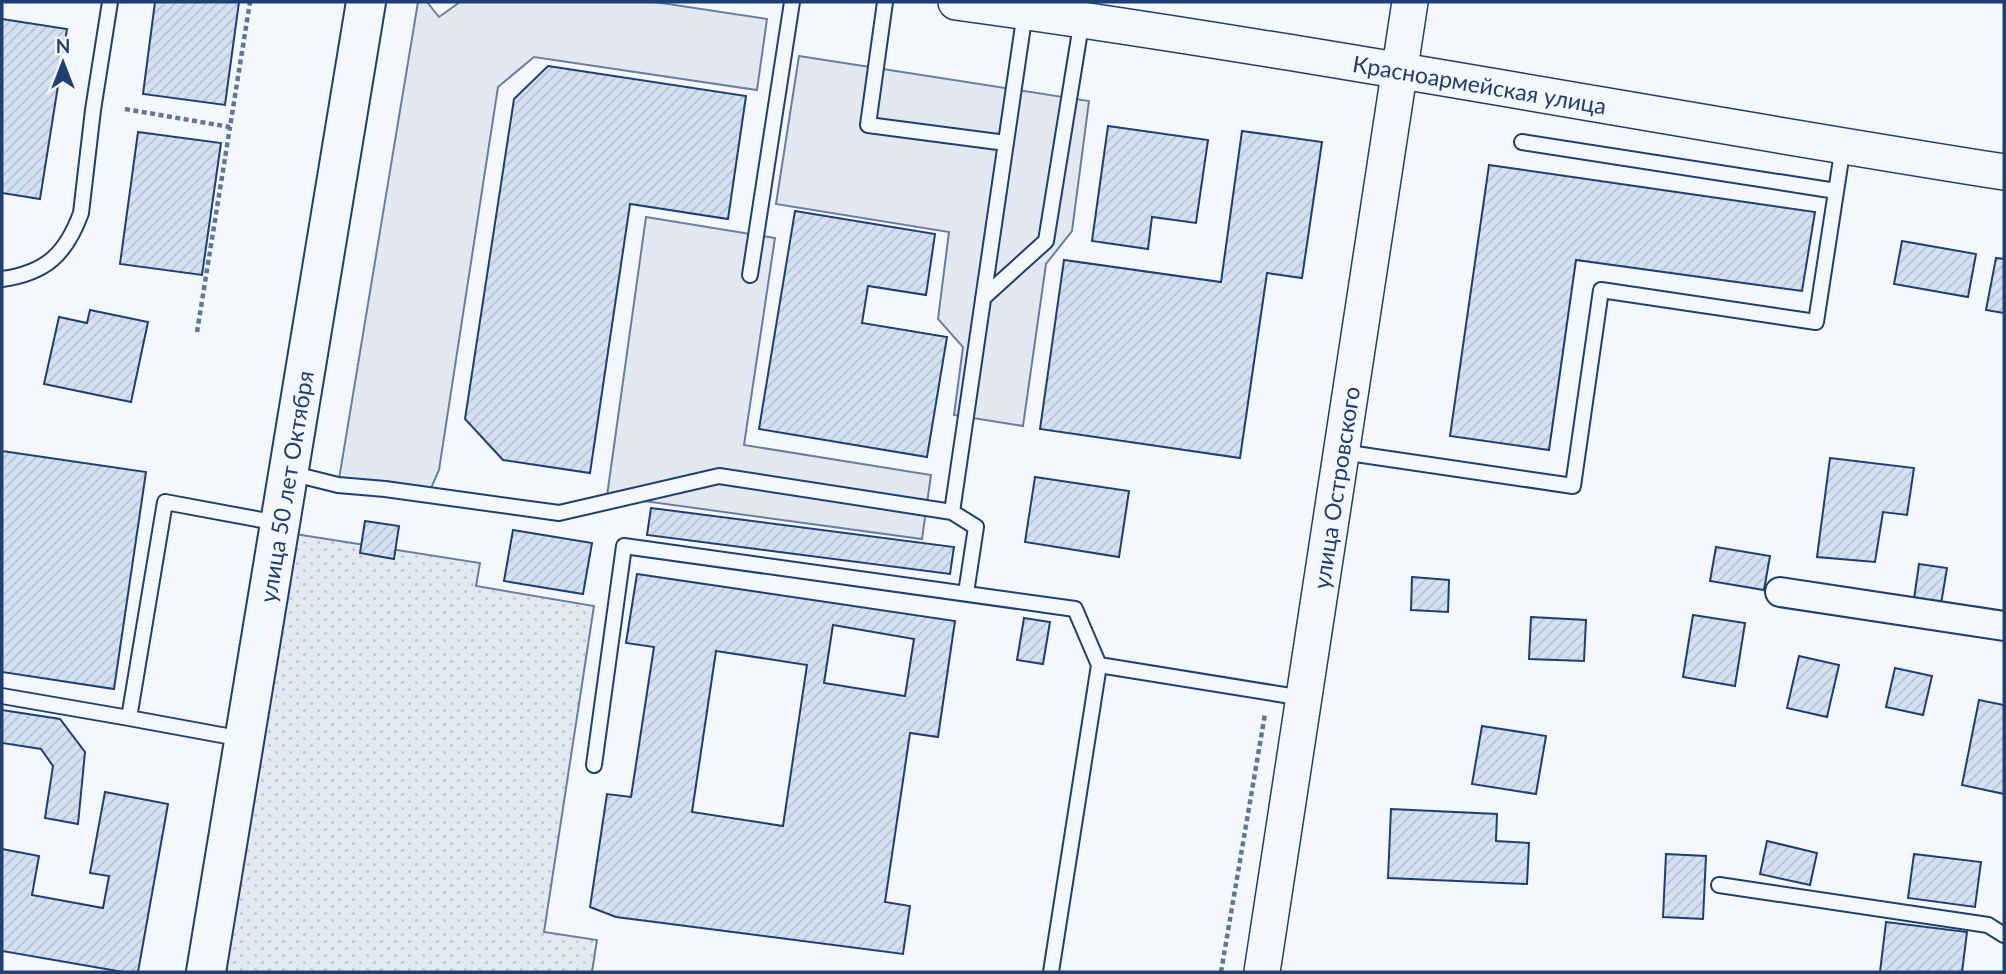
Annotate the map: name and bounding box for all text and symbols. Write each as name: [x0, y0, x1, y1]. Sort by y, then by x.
north arrow: [28, 28, 98, 98]
text: N: [56, 34, 70, 57]
street label: Красноармейская улица: [1351, 49, 1609, 120]
street label: улица 50 лет Октября: [253, 369, 319, 605]
street label: улица Островского: [1307, 384, 1365, 591]

